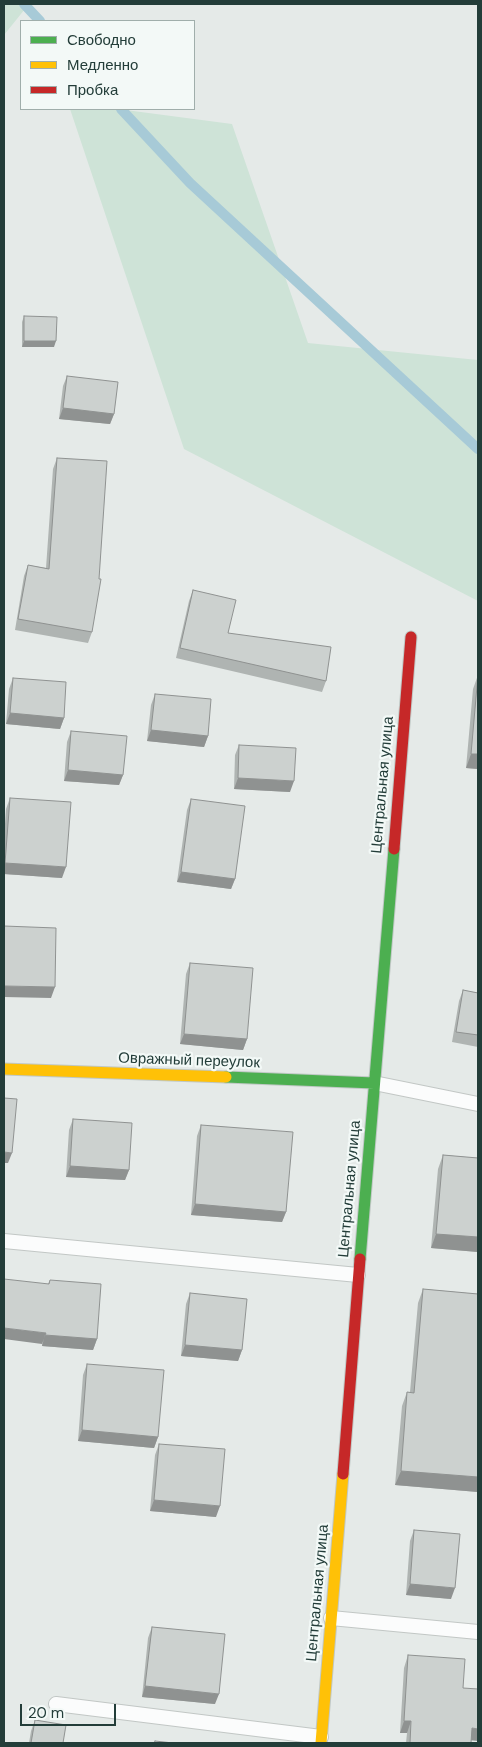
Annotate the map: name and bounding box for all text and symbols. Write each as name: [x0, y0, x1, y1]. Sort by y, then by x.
legend: [20, 20, 195, 110]
text: Свободно: [67, 30, 136, 50]
text: Медленно: [67, 55, 138, 75]
text: Пробка: [67, 80, 118, 100]
street label: Центральная улица: [368, 716, 398, 854]
street label: Овражный переулок: [118, 1050, 260, 1072]
street label: Центральная улица: [335, 1120, 365, 1258]
street label: Центральная улица: [303, 1524, 333, 1662]
scale bar: [22, 1694, 119, 1726]
text: 20 m: [28, 1703, 64, 1723]

